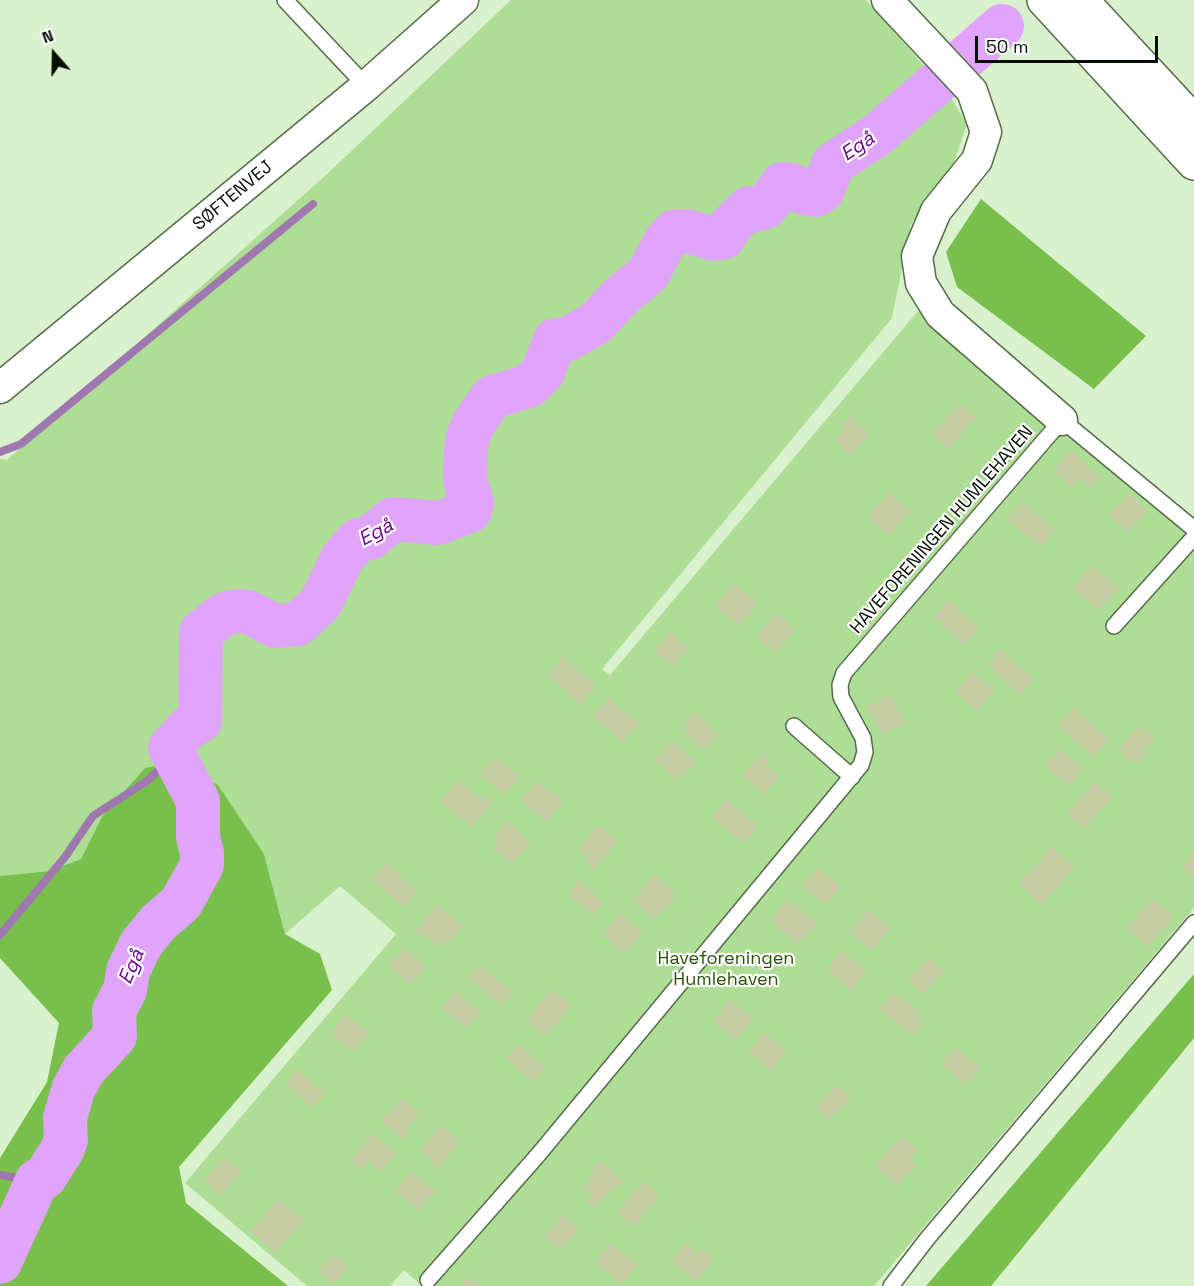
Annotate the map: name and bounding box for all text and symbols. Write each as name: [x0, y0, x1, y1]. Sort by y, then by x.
north arrow: [24, 24, 84, 84]
scale bar: [978, 24, 1161, 62]
text: N: [39, 25, 56, 48]
text: 50 m: [986, 35, 1028, 58]
water label: Egå: [837, 127, 879, 167]
street label: SØFTENVEJ: [189, 156, 277, 236]
street label: HAVEFORENINGEN HUMLEHAVEN: [846, 422, 1038, 638]
water label: Egå: [355, 514, 397, 552]
water label: Egå: [114, 946, 150, 988]
park label: Haveforeningen Humlehaven: [658, 948, 794, 990]

